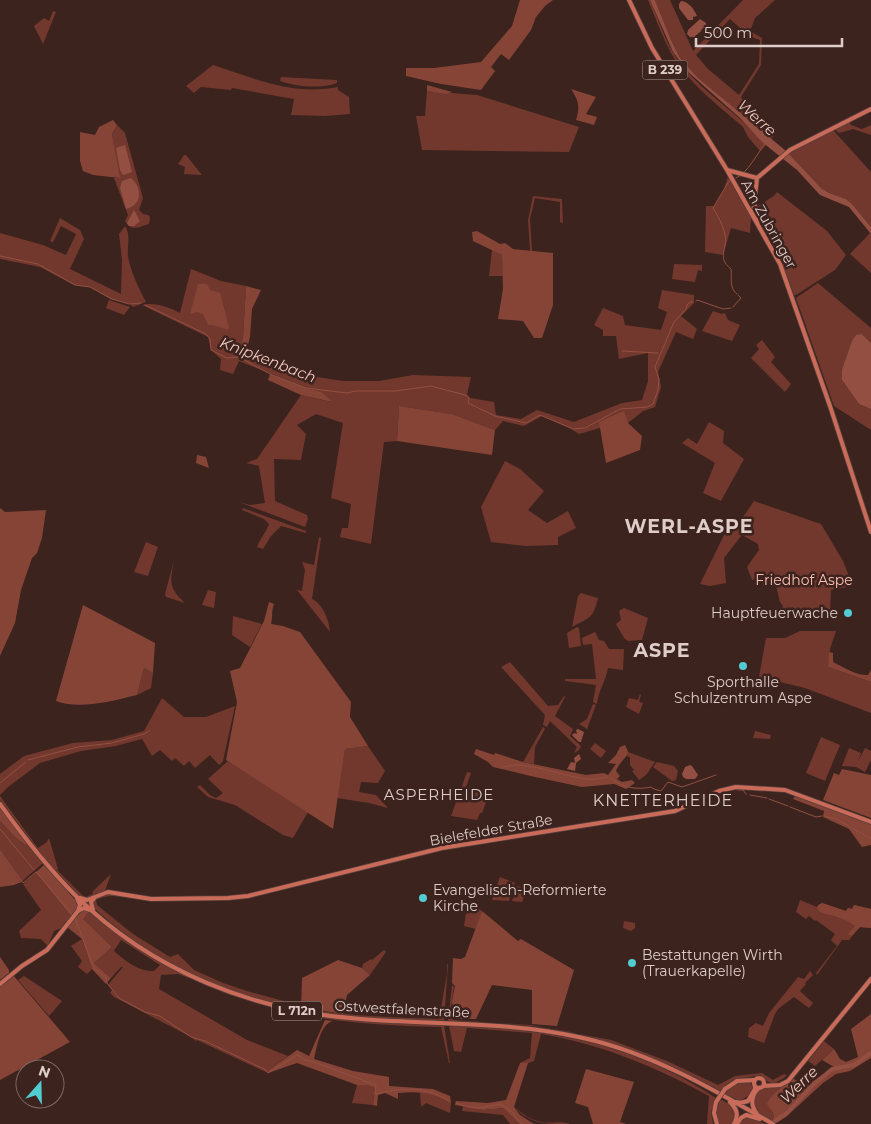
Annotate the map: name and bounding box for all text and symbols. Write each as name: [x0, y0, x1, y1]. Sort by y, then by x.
scale bar: [696, 15, 842, 47]
text: 500 m: [704, 23, 752, 42]
road number: B 239: [642, 60, 688, 80]
water label: Werre: [734, 95, 781, 140]
street label: Am Zubringer: [737, 176, 801, 272]
water label: Knipkenbach: [217, 332, 319, 387]
district label: WERL-ASPE: [624, 515, 754, 538]
park label: Friedhof Aspe: [755, 571, 853, 589]
place label: Hauptfeuerwache: [711, 604, 838, 622]
marker: Hauptfeuerwache: [842, 607, 854, 619]
district label: ASPE: [632, 639, 691, 662]
marker: Sporthalle Schulzentrum Aspe: [737, 660, 749, 672]
place label: Sporthalle Schulzentrum Aspe: [674, 673, 812, 707]
district label: ASPERHEIDE: [384, 785, 494, 804]
district label: KNETTERHEIDE: [593, 791, 733, 810]
street label: Bielefelder Straße: [428, 810, 554, 850]
place label: Evangelisch-Reformierte Kirche: [433, 881, 607, 915]
marker: Evangelisch-Reformierte Kirche: [417, 892, 429, 904]
place label: Bestattungen Wirth (Trauerkapelle): [642, 946, 783, 980]
marker: Bestattungen Wirth (Trauerkapelle): [626, 957, 638, 969]
street label: Ostwestfalenstraße: [334, 996, 470, 1022]
road number: L 712n: [272, 1001, 322, 1020]
north arrow: [15, 1059, 65, 1109]
text: N: [36, 1061, 53, 1082]
water label: Werre: [776, 1062, 822, 1107]

